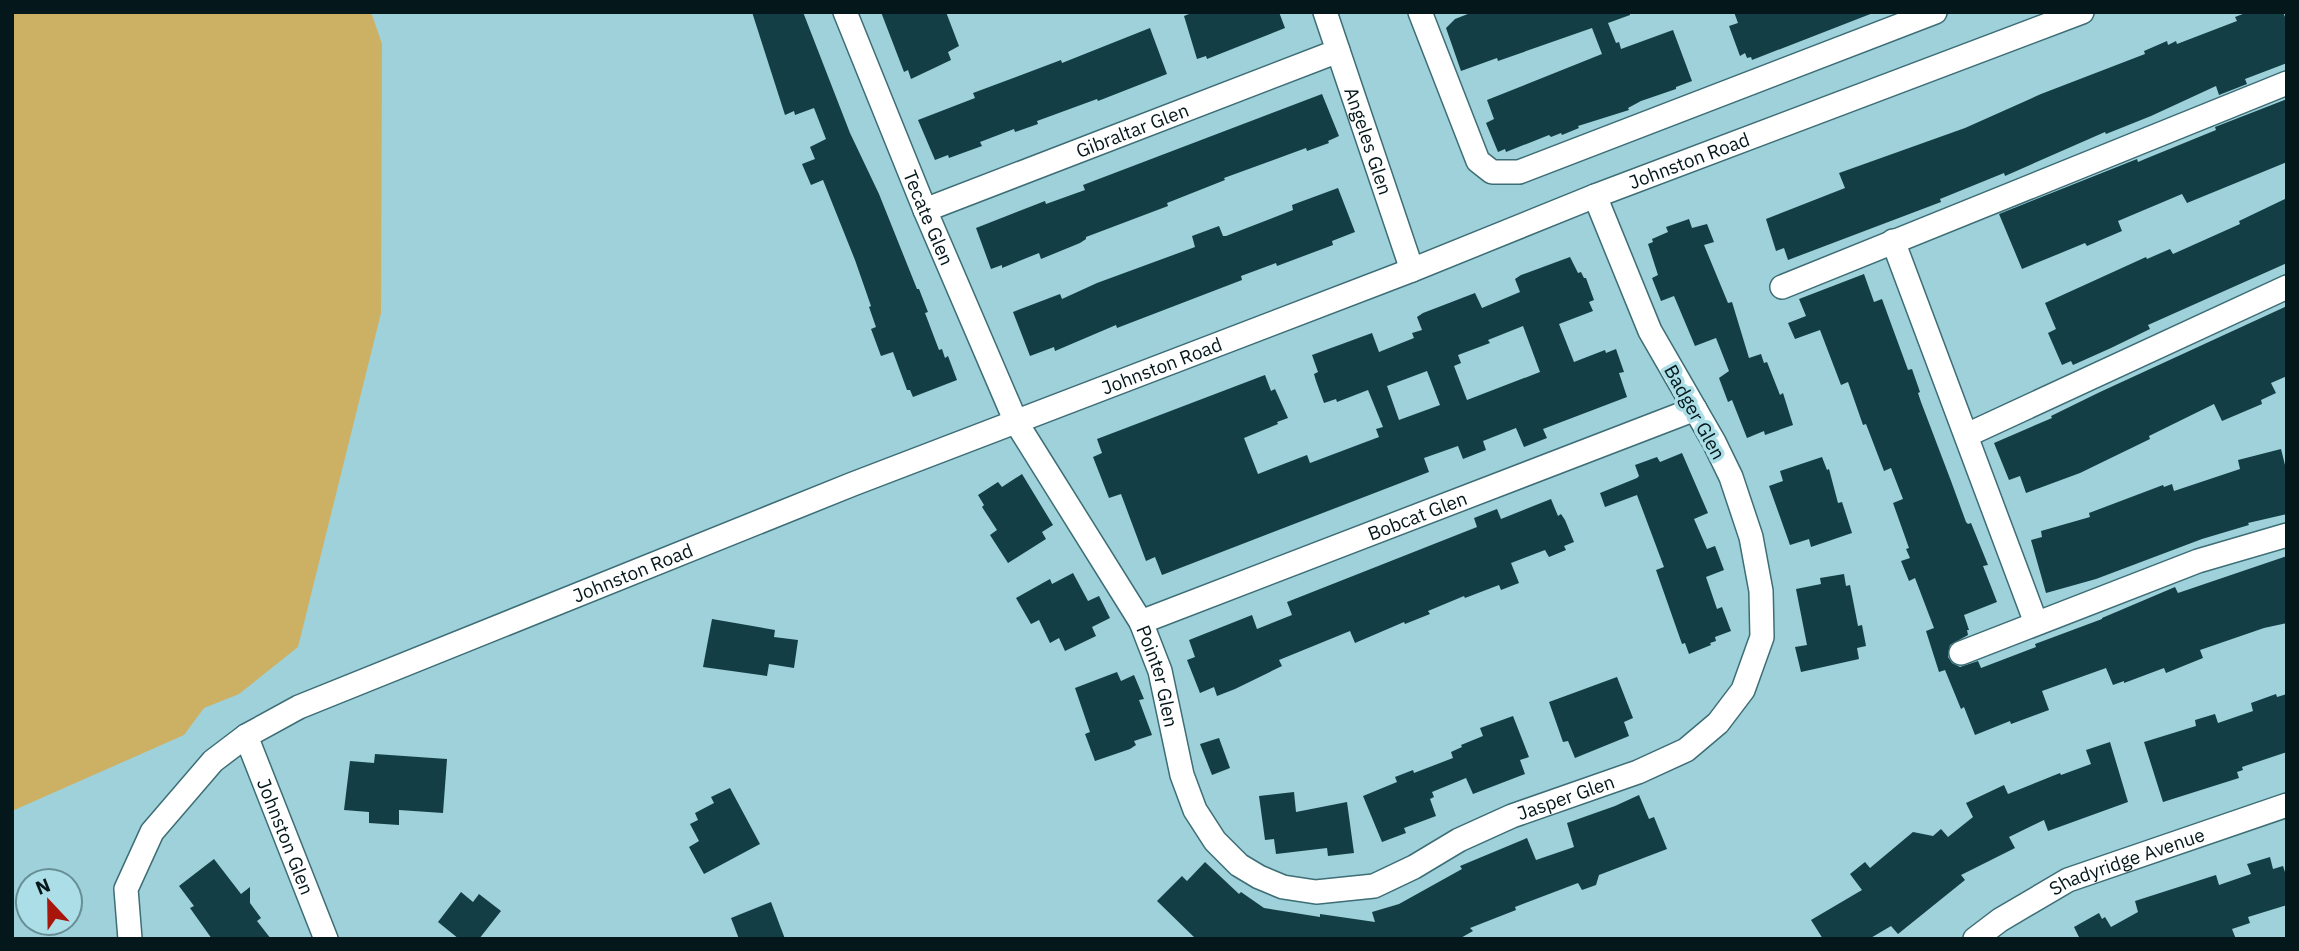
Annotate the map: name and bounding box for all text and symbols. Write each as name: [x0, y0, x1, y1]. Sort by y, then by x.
street label: Angeles Glen: [1339, 84, 1398, 198]
street label: Gibraltar Glen: [1072, 98, 1192, 163]
street label: Johnston Road: [1625, 127, 1753, 194]
street label: Tecate Glen: [898, 167, 959, 269]
street label: Johnston Road: [1098, 332, 1225, 400]
street label: Badger Glen: [1659, 360, 1731, 464]
street label: Bobcat Glen: [1364, 486, 1470, 546]
street label: Johnston Road: [569, 538, 696, 608]
street label: Pointer Glen: [1131, 622, 1184, 729]
street label: Jasper Glen: [1514, 769, 1618, 825]
street label: Johnston Glen: [252, 775, 319, 898]
street label: Shadyridge Avenue: [2045, 822, 2208, 901]
north arrow: [14, 867, 84, 937]
text: N: [32, 873, 54, 900]

